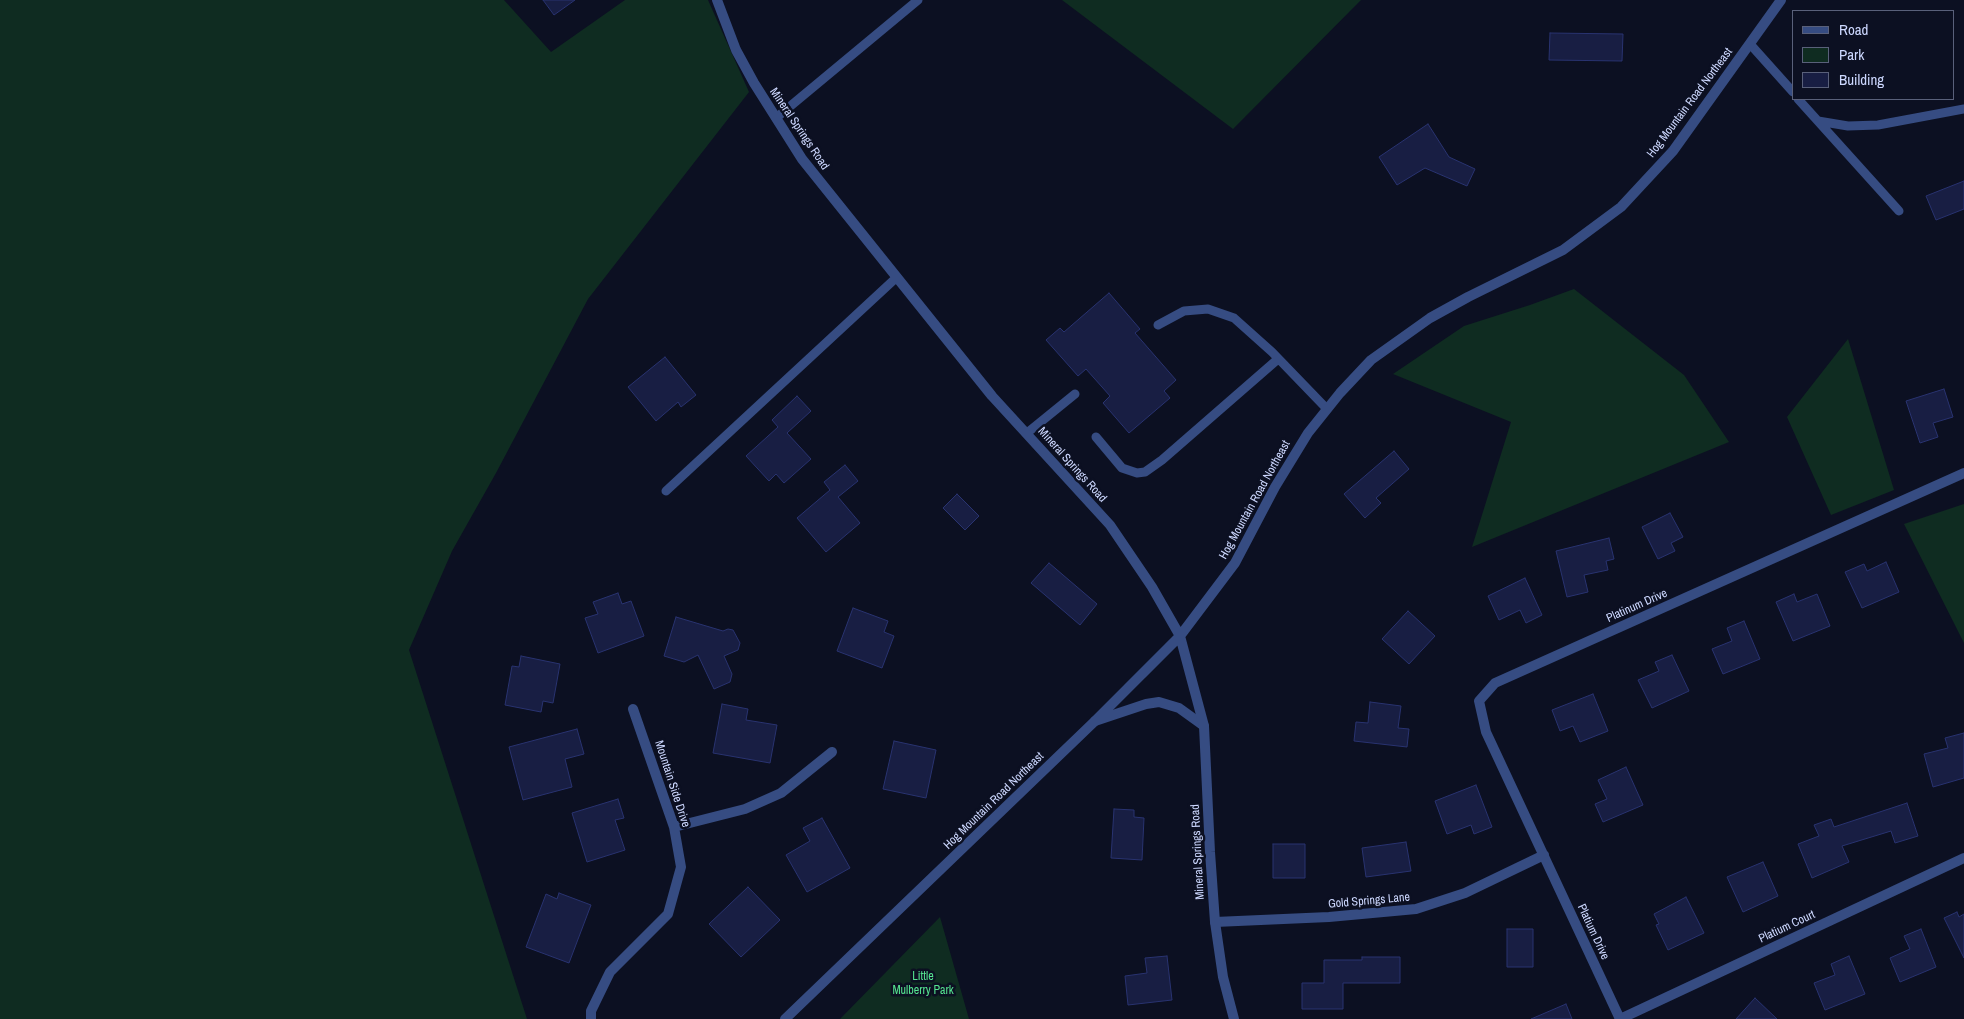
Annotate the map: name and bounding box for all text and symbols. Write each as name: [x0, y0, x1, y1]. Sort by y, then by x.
legend: [1792, 10, 1954, 100]
text: Road: [1839, 19, 1868, 40]
text: Park: [1839, 44, 1864, 65]
street label: Hog Mountain Road Northeast: [1644, 45, 1736, 161]
text: Building: [1839, 69, 1884, 90]
street label: Mineral Springs Road: [766, 85, 832, 173]
street label: Mineral Springs Road: [1035, 425, 1109, 505]
street label: Hog Mountain Road Northeast: [1216, 438, 1294, 562]
street label: Platinum Drive: [1604, 586, 1670, 626]
street label: Mountain Side Drive: [651, 739, 693, 829]
street label: Hog Mountain Road Northeast: [941, 749, 1047, 853]
street label: Mineral Springs Road: [1188, 804, 1208, 900]
street label: Gold Springs Lane: [1328, 890, 1410, 912]
street label: Platium Drive: [1574, 902, 1612, 962]
street label: Platium Court: [1757, 908, 1817, 946]
park label: Little Mulberry Park: [892, 970, 954, 998]

